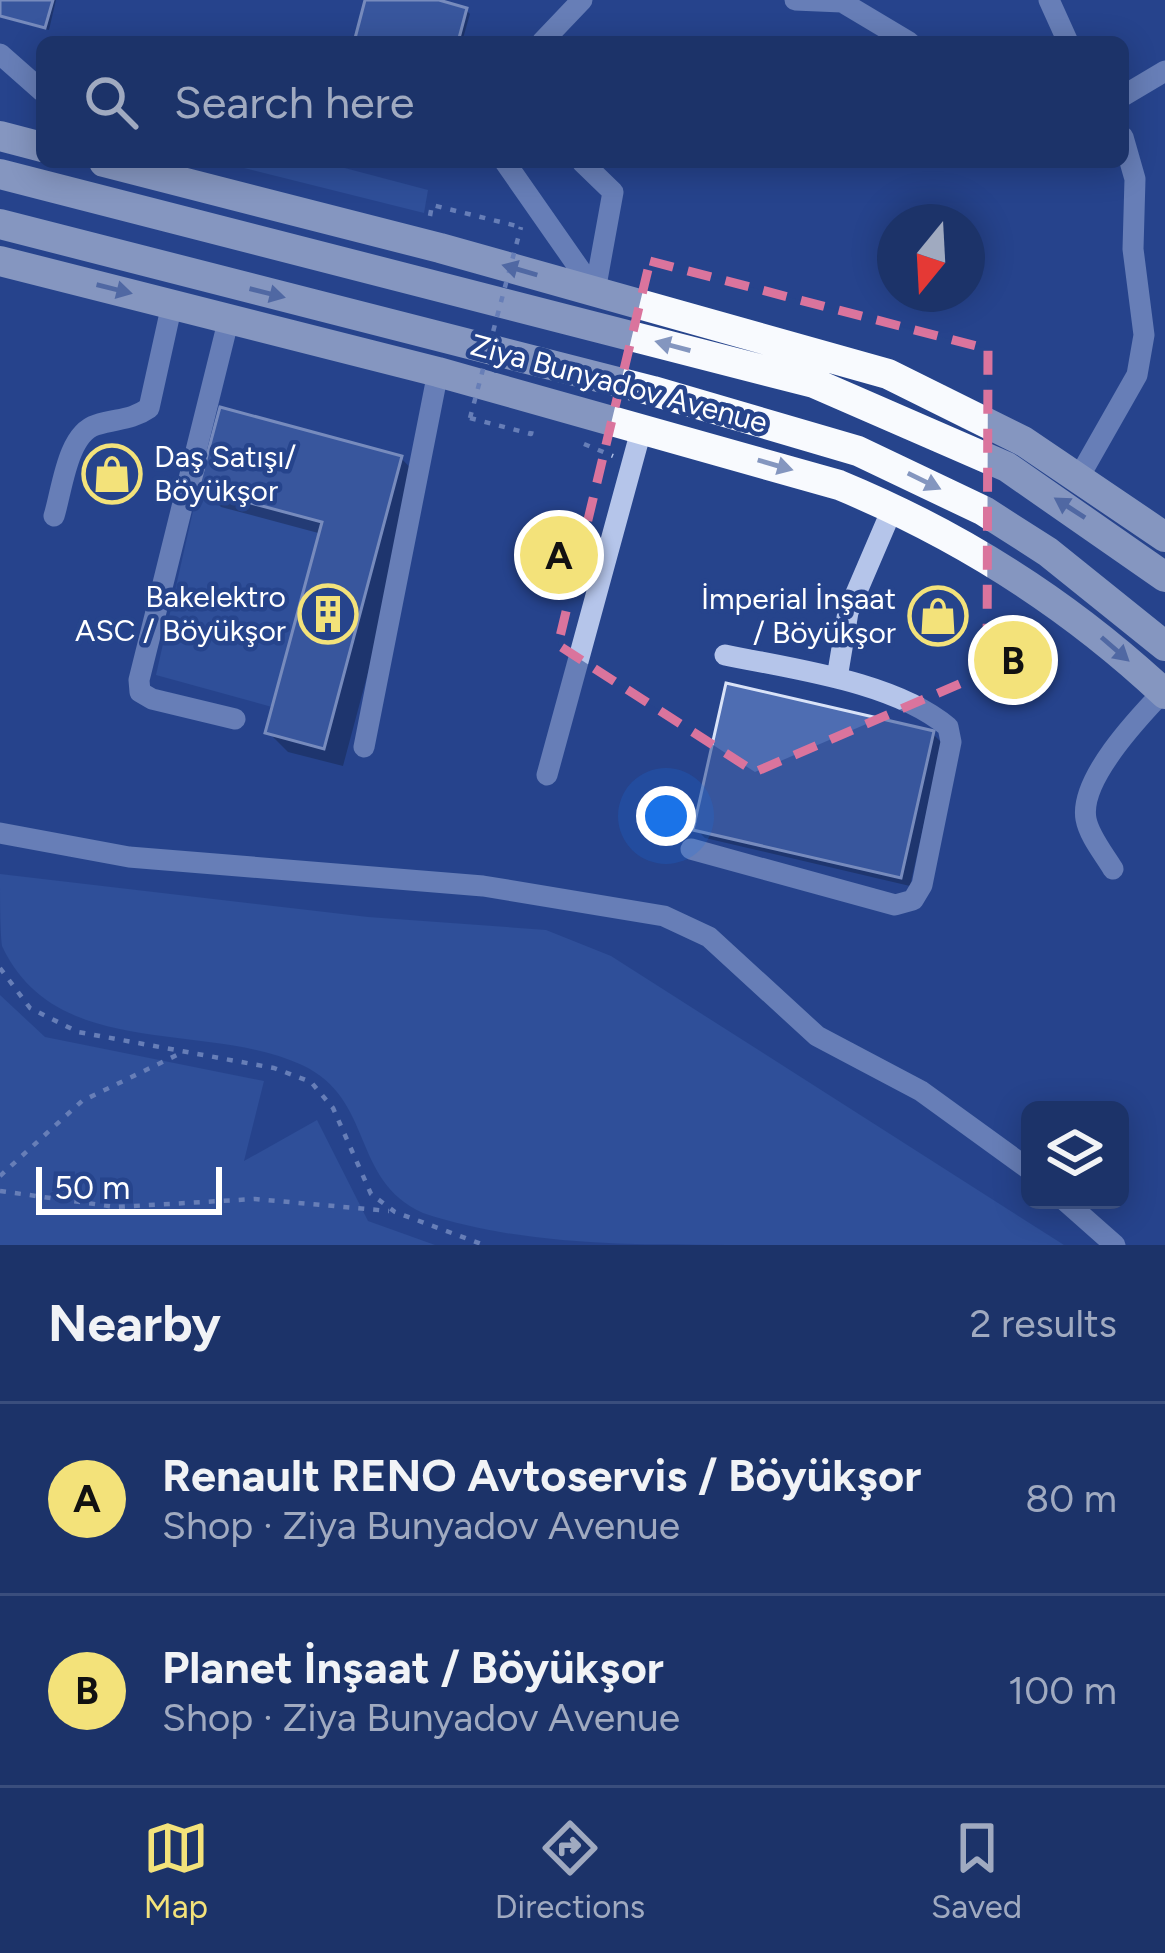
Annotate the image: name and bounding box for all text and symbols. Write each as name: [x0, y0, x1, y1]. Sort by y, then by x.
search box: [36, 36, 1129, 168]
icon: search: [78, 69, 144, 135]
text: Search here: [174, 75, 414, 129]
north arrow: [877, 204, 985, 312]
one-way arrow: [501, 259, 538, 278]
one-way arrow: [95, 280, 132, 299]
one-way arrow: [249, 284, 286, 303]
street label: Ziya Bunyadov Avenue: [467, 326, 772, 441]
one-way arrow: [654, 336, 691, 355]
place label: Daş Satışı/ Böyükşor: [154, 438, 297, 509]
shop icon: Daş Satışı/ Böyükşor: [81, 443, 143, 505]
one-way arrow: [756, 456, 793, 475]
one-way arrow: [906, 470, 941, 490]
one-way arrow: [1054, 497, 1087, 520]
pin: A: [520, 510, 598, 600]
place label: Bakelektro ASC / Böyükşor: [75, 578, 286, 649]
place label: İmperial İnşaat / Böyükşor: [701, 580, 896, 651]
building icon: Bakelektro ASC / Böyükşor: [297, 583, 359, 645]
shop icon: İmperial İnşaat / Böyükşor: [907, 585, 969, 647]
pin: B: [974, 615, 1052, 705]
one-way arrow: [1100, 635, 1130, 661]
your location: [636, 786, 696, 846]
map controls: [1021, 1101, 1129, 1209]
button: layers: [1021, 1101, 1129, 1209]
scale bar: [36, 1161, 222, 1214]
text: 50 m: [54, 1168, 130, 1207]
text: Nearby: [48, 1293, 221, 1354]
text: 2 results: [970, 1300, 1117, 1347]
text: Renault RENO Avtoservis / Böyükşor: [162, 1448, 921, 1502]
text: A: [73, 1475, 101, 1522]
text: 80 m: [1025, 1475, 1117, 1522]
text: Shop · Ziya Bunyadov Avenue: [162, 1502, 680, 1549]
text: Planet İnşaat / Böyükşor: [162, 1640, 664, 1694]
text: B: [75, 1667, 99, 1714]
text: 100 m: [1008, 1667, 1117, 1714]
text: Shop · Ziya Bunyadov Avenue: [162, 1694, 680, 1741]
tab: Map: [143, 1815, 209, 1926]
tab: Directions: [495, 1815, 645, 1926]
tab: Saved: [931, 1815, 1022, 1926]

